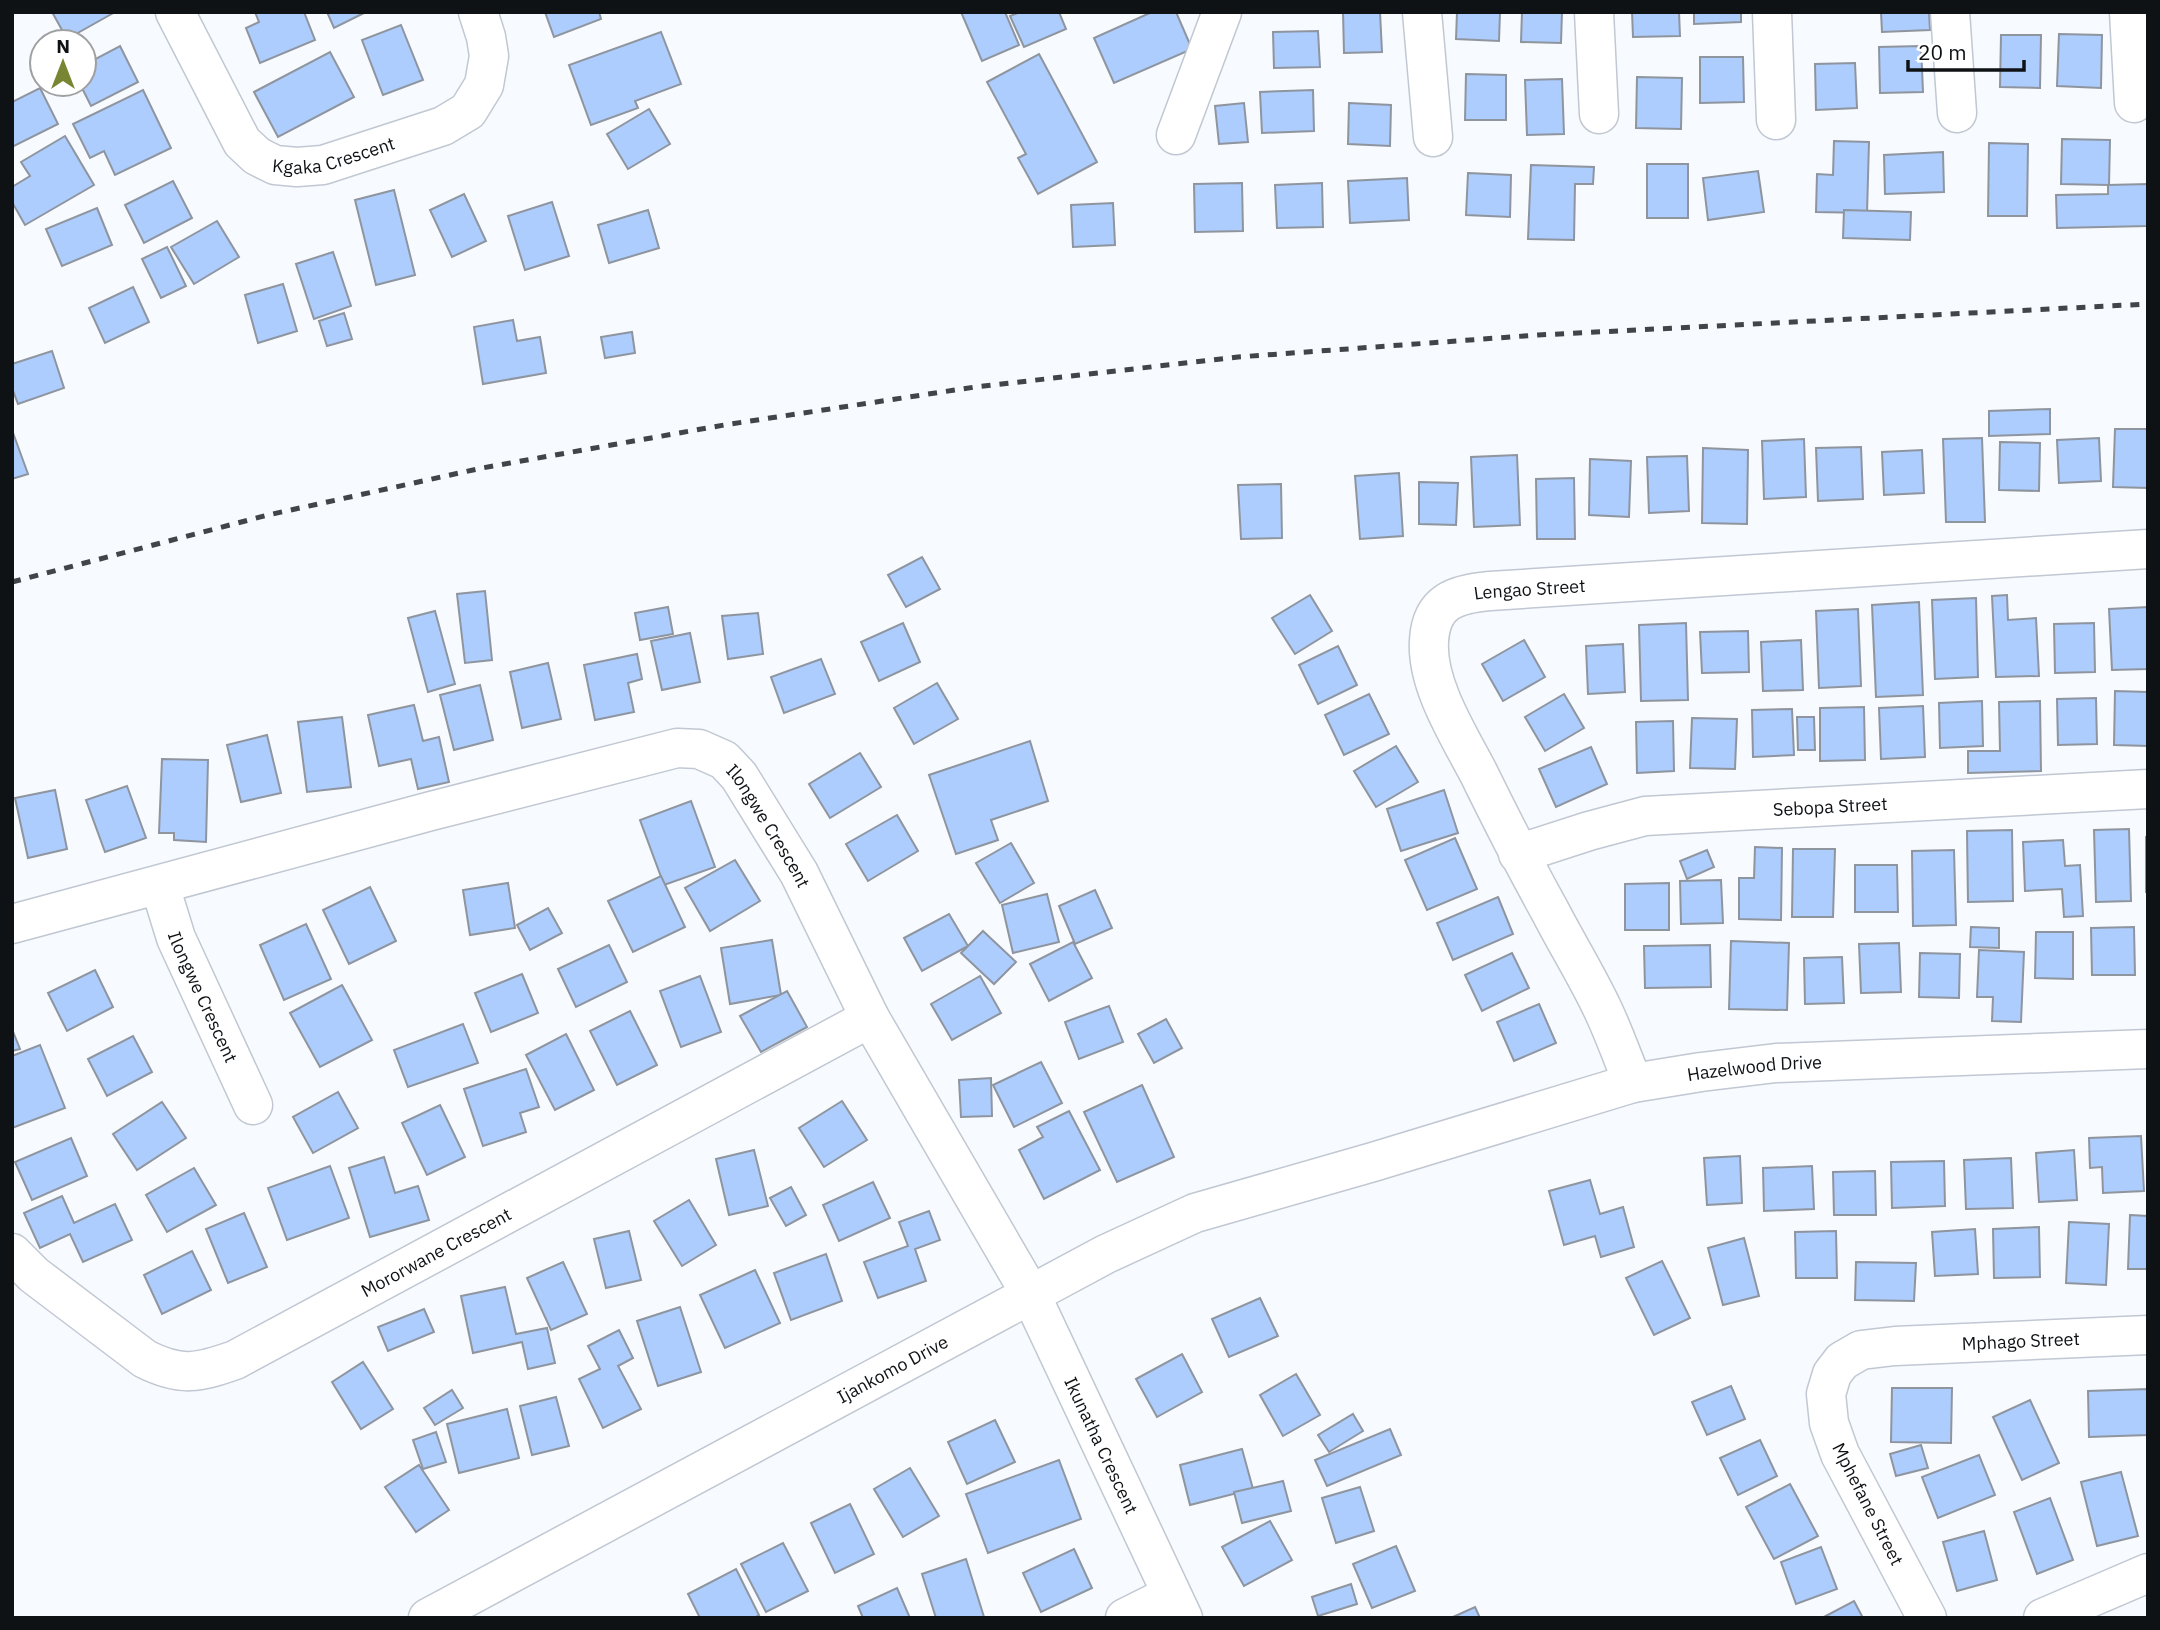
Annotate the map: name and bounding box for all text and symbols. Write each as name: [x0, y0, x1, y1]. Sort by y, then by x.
north arrow: [28, 28, 98, 98]
scale bar: [1908, 28, 2024, 72]
text: N: [56, 34, 70, 58]
text: 20 m: [1918, 38, 1967, 66]
street label: Kgaka Crescent: [271, 131, 398, 179]
street label: Lengao Street: [1472, 573, 1586, 604]
street label: Ilongwe Crescent: [722, 759, 816, 891]
street label: Sebopa Street: [1772, 792, 1888, 821]
street label: Ilongwe Crescent: [163, 929, 243, 1066]
street label: Hazelwood Drive: [1685, 1050, 1823, 1086]
street label: Mororwane Crescent: [357, 1202, 515, 1302]
street label: Mphago Street: [1961, 1326, 2080, 1355]
street label: Ijankomo Drive: [833, 1330, 952, 1408]
street label: Ikunatha Crescent: [1060, 1373, 1144, 1517]
street label: Mphefane Street: [1827, 1439, 1909, 1569]

